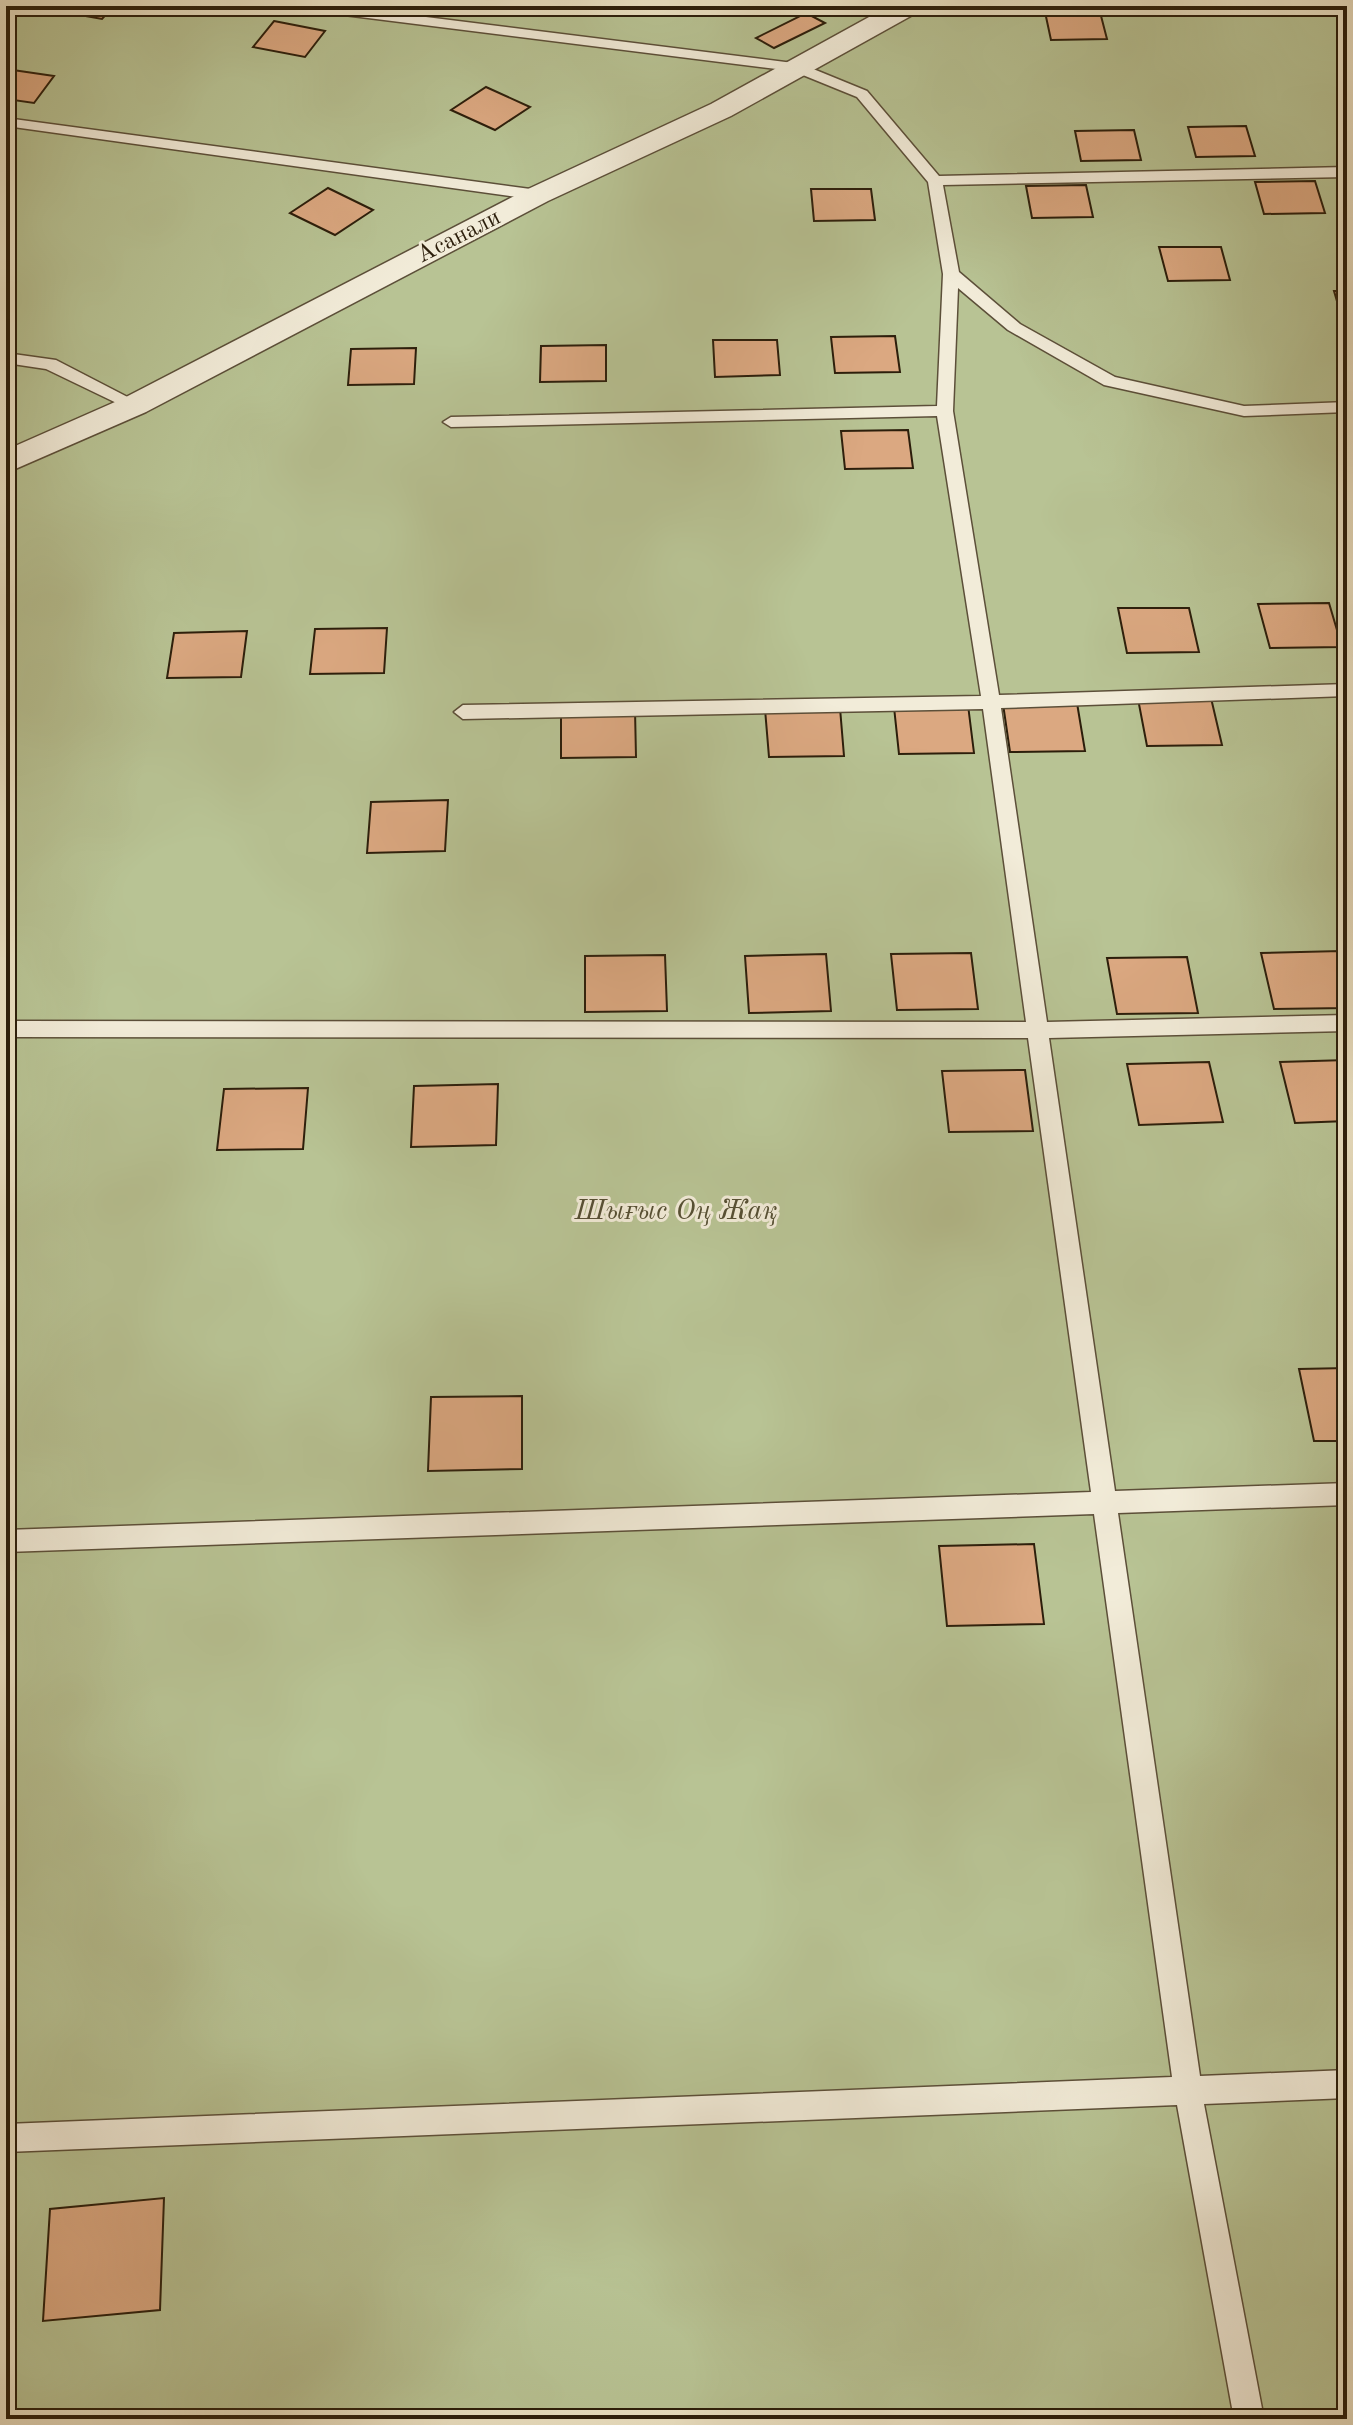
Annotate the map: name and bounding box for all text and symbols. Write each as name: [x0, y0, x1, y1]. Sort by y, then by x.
street label: Асанали: [413, 206, 505, 268]
park label: Шығыс Оң Жақ: [573, 1198, 778, 1226]

